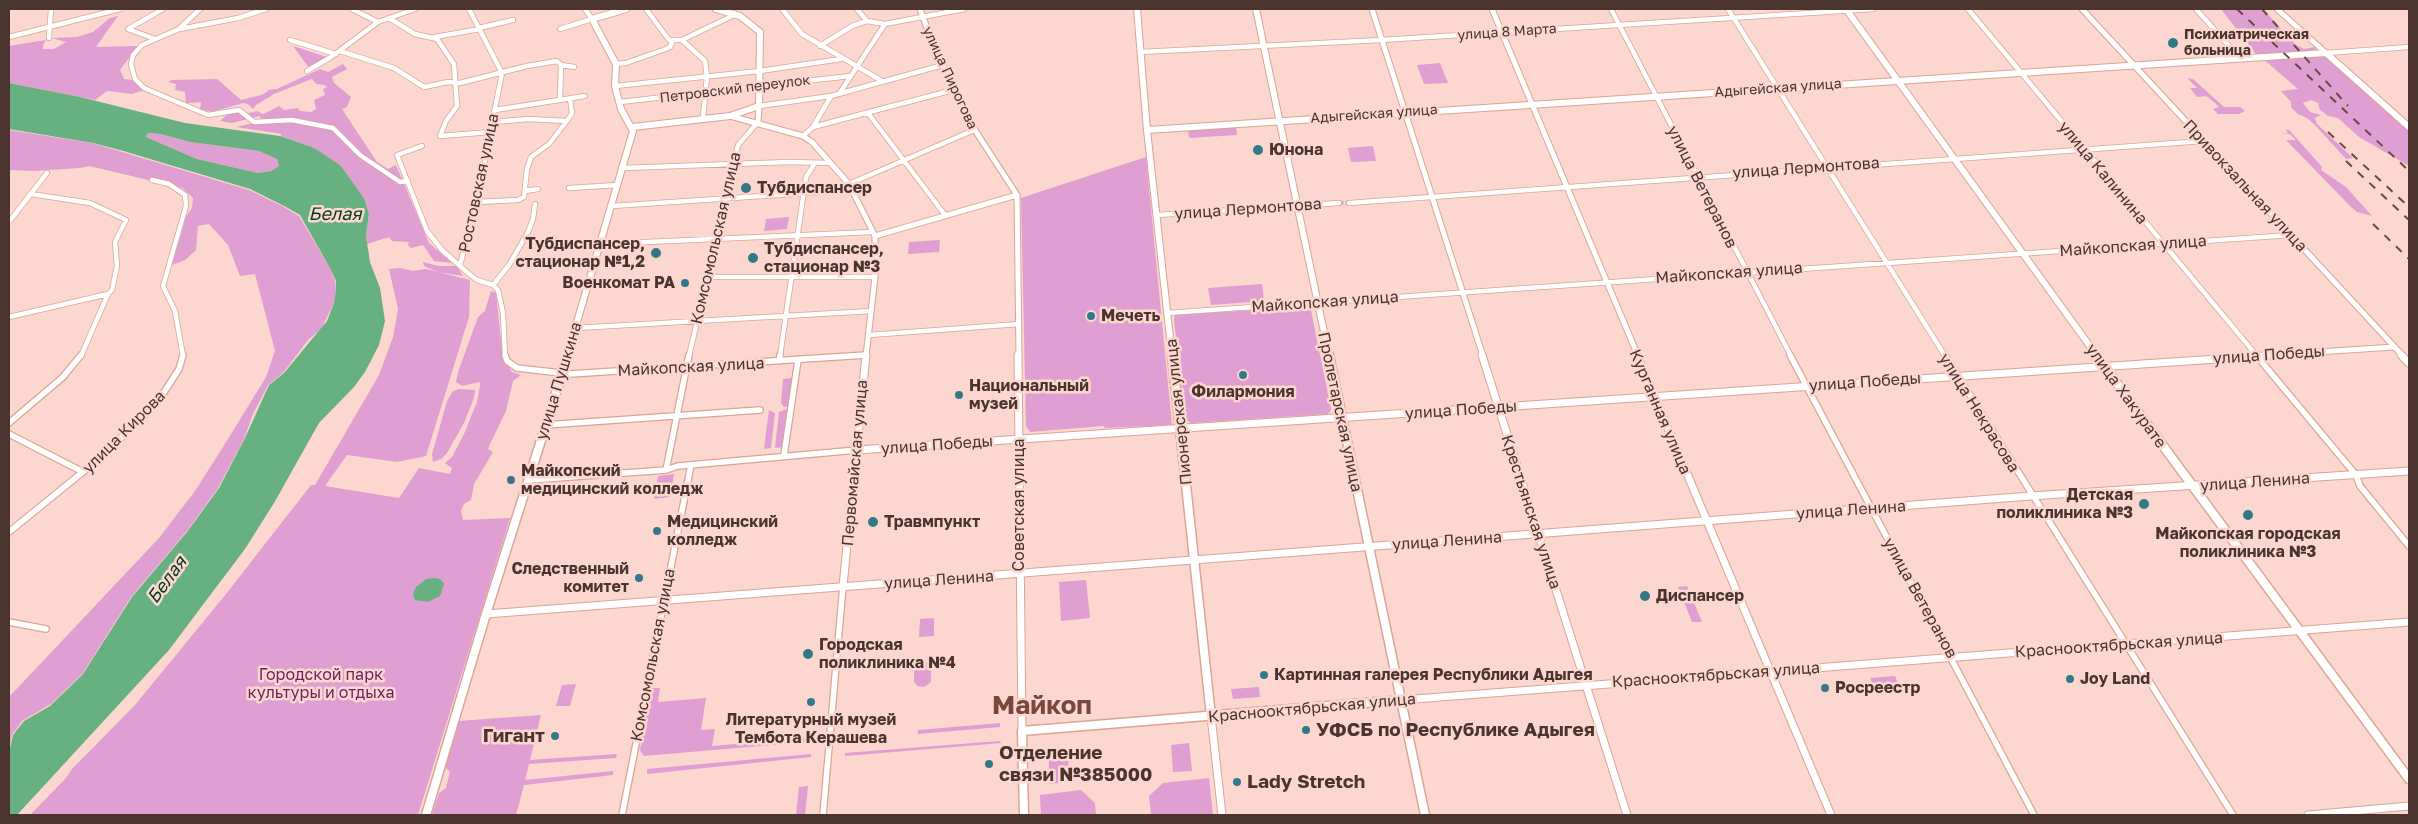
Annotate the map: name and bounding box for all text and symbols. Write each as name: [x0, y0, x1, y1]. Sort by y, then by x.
street label: улица 8 Марта: [1457, 20, 1557, 44]
street label: улица Пирогова: [919, 24, 981, 132]
place label: Психиатрическая больница: [2184, 27, 2309, 59]
marker: Психиатрическая больница: [2166, 36, 2180, 50]
street label: Петровский переулок: [659, 71, 811, 107]
street label: Адыгейская улица: [1714, 75, 1842, 101]
street label: Адыгейская улица: [1310, 101, 1438, 127]
street label: Ростовская улица: [455, 112, 503, 254]
street label: Привокзальная улица: [2179, 116, 2311, 256]
street label: улица Калинина: [2054, 118, 2152, 228]
street label: улица Ветеранов: [1663, 123, 1741, 251]
place label: Юнона: [1269, 140, 1323, 160]
marker: Юнона: [1251, 143, 1265, 157]
street label: Комсомольская улица: [687, 150, 745, 326]
street label: улица Лермонтова: [1732, 153, 1880, 183]
place label: Тубдиспансер: [757, 178, 872, 198]
marker: Тубдиспансер: [739, 181, 753, 195]
street label: улица Лермонтова: [1174, 194, 1322, 224]
water label: Белая: [308, 203, 362, 225]
street label: Майкопская улица: [2059, 231, 2207, 261]
place label: Тубдиспансер, стационар №1,2: [515, 234, 645, 272]
place label: Тубдиспансер, стационар №3: [764, 239, 884, 277]
marker: Тубдиспансер, стационар №1,2: [649, 246, 663, 260]
marker: Тубдиспансер, стационар №3: [746, 251, 760, 265]
street label: Майкопская улица: [1655, 258, 1803, 288]
place label: Военкомат РА: [562, 273, 675, 293]
marker: Военкомат РА: [679, 277, 691, 289]
street label: Майкопская улица: [1251, 287, 1399, 317]
place label: Мечеть: [1101, 306, 1160, 326]
marker: Мечеть: [1085, 310, 1097, 322]
street label: улица Пушкина: [532, 320, 586, 442]
street label: Пролетарская улица: [1314, 330, 1366, 494]
street label: Пионерская улица: [1162, 338, 1196, 486]
street label: улица Хакурате: [2082, 340, 2170, 452]
street label: улица Победы: [2212, 342, 2326, 368]
street label: Курганная улица: [1625, 347, 1695, 477]
street label: улица Некрасова: [1935, 350, 2023, 476]
street label: Майкопская улица: [617, 354, 765, 380]
marker: Филармония: [1237, 369, 1249, 381]
street label: улица Победы: [1808, 369, 1922, 395]
place label: Национальный музей: [969, 376, 1089, 414]
street label: Первомайская улица: [838, 379, 872, 547]
place label: Филармония: [1191, 382, 1295, 402]
street label: улица Кирова: [79, 387, 169, 477]
marker: Национальный музей: [953, 389, 965, 401]
street label: улица Победы: [1404, 397, 1518, 423]
street label: улица Победы: [880, 432, 994, 458]
street label: Крестьянская улица: [1497, 432, 1565, 592]
street label: Советская улица: [1009, 438, 1029, 572]
place label: Майкопский медицинский колледж: [521, 461, 703, 499]
street label: улица Ленина: [2200, 469, 2310, 495]
marker: Майкопский медицинский колледж: [505, 474, 517, 486]
place label: Детская поликлиника №3: [1996, 485, 2133, 523]
street label: улица Ленина: [1796, 497, 1906, 523]
marker: Детская поликлиника №3: [2137, 497, 2151, 511]
marker: Майкопская городская поликлиника №3: [2241, 508, 2255, 522]
place label: Медицинский колледж: [667, 512, 778, 550]
place label: Травмпункт: [884, 512, 980, 532]
marker: Травмпункт: [866, 515, 880, 529]
place label: Майкопская городская поликлиника №3: [2155, 524, 2341, 562]
marker: Медицинский колледж: [651, 525, 663, 537]
street label: улица Ленина: [1392, 528, 1502, 554]
street label: улица Ветеранов: [1879, 534, 1961, 662]
water label: Белая: [143, 552, 191, 608]
place label: Следственный комитет: [512, 559, 629, 597]
street label: Комсомольская улица: [627, 567, 679, 743]
street label: улица Ленина: [884, 567, 994, 593]
marker: Следственный комитет: [633, 572, 645, 584]
place label: Диспансер: [1656, 586, 1744, 606]
marker: Диспансер: [1638, 589, 1652, 603]
street label: Краснооктябрьская улица: [2014, 628, 2224, 662]
place label: Городская поликлиника №4: [819, 635, 956, 673]
marker: Городская поликлиника №4: [801, 647, 815, 661]
street label: Краснооктябрьская улица: [1611, 658, 1821, 692]
park label: Городской парк культуры и отдыха: [247, 665, 395, 703]
place label: Картинная галерея Республики Адыгея: [1274, 665, 1593, 685]
marker: Картинная галерея Республики Адыгея: [1258, 669, 1270, 681]
place label: Joy Land: [2080, 669, 2150, 689]
marker: Joy Land: [2064, 673, 2076, 685]
place label: Росреестр: [1835, 678, 1920, 698]
marker: Росреестр: [1819, 682, 1831, 694]
street label: Краснооктябрьская улица: [1207, 689, 1417, 727]
district label: Майкоп: [992, 690, 1092, 722]
marker: Литературный музей Тембота Керашева: [805, 696, 817, 708]
place label: Литературный музей Тембота Керашева: [726, 710, 896, 748]
place label: УФСБ по Республике Адыгея: [1316, 719, 1595, 741]
marker: УФСБ по Республике Адыгея: [1300, 724, 1312, 736]
place label: Гигант: [483, 725, 545, 747]
marker: Гигант: [549, 730, 561, 742]
place label: Отделение связи №385000: [999, 742, 1152, 786]
marker: Отделение связи №385000: [983, 758, 995, 770]
place label: Lady Stretch: [1247, 771, 1365, 793]
marker: Lady Stretch: [1231, 776, 1243, 788]

